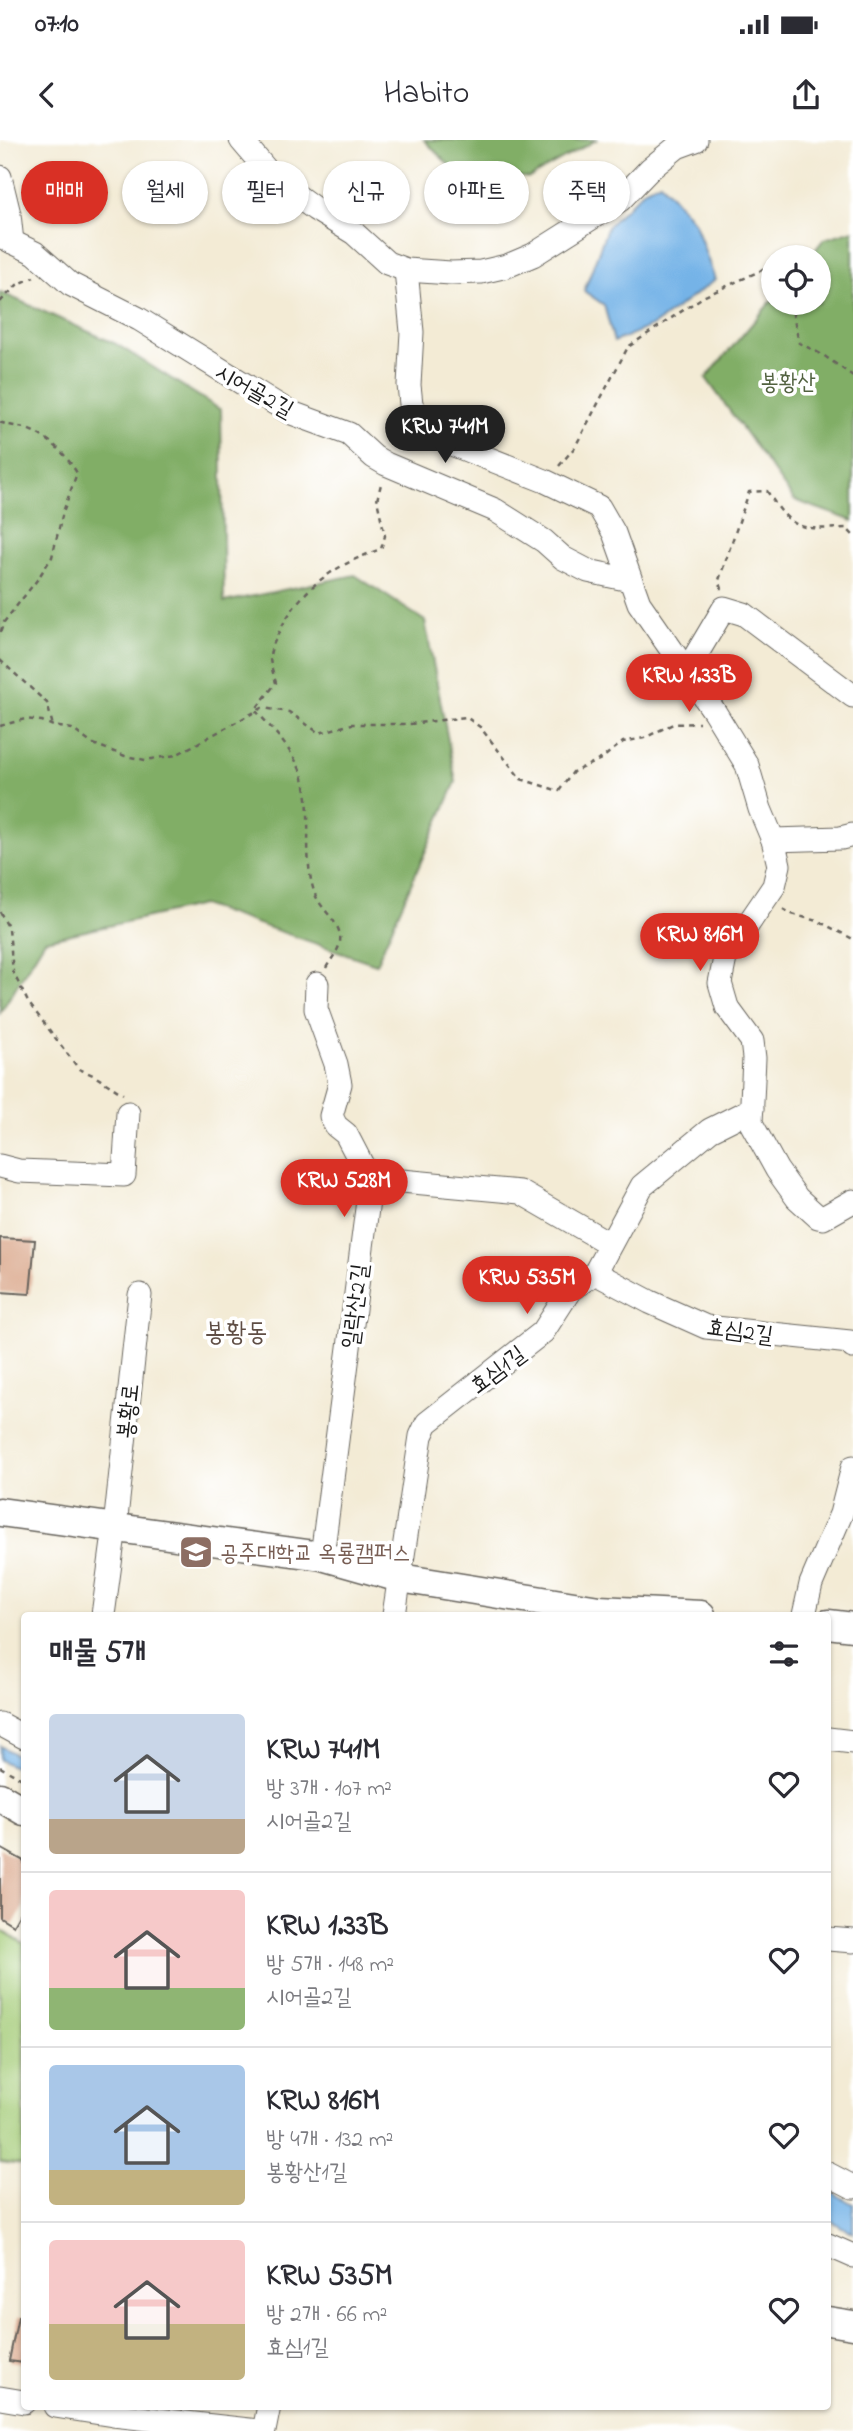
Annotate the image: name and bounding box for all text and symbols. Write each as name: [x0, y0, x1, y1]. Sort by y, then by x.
text: 07:10: [35, 6, 79, 44]
text: Habito: [384, 71, 469, 118]
icon: back: [28, 76, 66, 114]
icon: share: [787, 76, 825, 114]
chip: 매매: [21, 161, 108, 224]
chip: 월세: [122, 161, 208, 224]
chip: 필터: [222, 161, 309, 224]
chip: 신규: [323, 161, 410, 224]
chip: 아파트: [424, 161, 529, 224]
chip: 주택: [543, 161, 630, 224]
map controls: [761, 245, 831, 315]
button: locate: [761, 245, 831, 315]
street label: 시어골2길: [208, 357, 299, 427]
park label: 봉황산: [760, 367, 816, 400]
pin: KRW 741M: [373, 406, 517, 465]
text: KRW 741M: [401, 411, 489, 444]
pin: KRW 1.33B: [609, 654, 769, 714]
text: KRW 1.33B: [642, 660, 736, 693]
pin: KRW 816M: [628, 914, 772, 973]
text: KRW 816M: [656, 919, 744, 952]
pin: KRW 528M: [272, 1160, 416, 1219]
text: KRW 528M: [297, 1165, 391, 1198]
pin: KRW 535M: [455, 1256, 599, 1316]
street label: 일락산2길: [335, 1262, 378, 1351]
text: KRW 535M: [478, 1262, 576, 1295]
street label: 효심2길: [704, 1311, 775, 1353]
district label: 봉황동: [205, 1315, 267, 1353]
street label: 효심1길: [463, 1339, 534, 1403]
street label: 봉황로: [110, 1382, 149, 1441]
school or university icon: 공주대학교 옥룡캠퍼스: [177, 1533, 215, 1571]
place label: 공주대학교 옥룡캠퍼스: [220, 1538, 411, 1571]
text: 매물 5개: [49, 1632, 146, 1676]
icon: filters: [765, 1635, 803, 1673]
text: KRW 741M: [266, 1729, 380, 1773]
icon: home: [105, 1742, 189, 1826]
icon: heart: [765, 1765, 803, 1803]
text: 방 3개 · 107 m²: [266, 1773, 392, 1806]
text: 시어골2길: [266, 1806, 351, 1839]
text: KRW 1.33B: [266, 1905, 389, 1949]
icon: home: [105, 1918, 189, 2002]
icon: heart: [765, 1941, 803, 1979]
text: 방 5개 · 148 m²: [266, 1949, 394, 1982]
text: 시어골2길: [266, 1982, 351, 2015]
text: KRW 816M: [266, 2080, 380, 2124]
icon: home: [105, 2093, 189, 2177]
icon: heart: [765, 2116, 803, 2154]
text: 방 4개 · 132 m²: [266, 2124, 393, 2157]
text: 봉황산1길: [266, 2157, 347, 2190]
text: KRW 535M: [266, 2255, 393, 2299]
icon: home: [105, 2268, 189, 2352]
icon: heart: [765, 2291, 803, 2329]
text: 방 2개 · 66 m²: [266, 2299, 387, 2332]
text: 효심1길: [266, 2332, 329, 2365]

